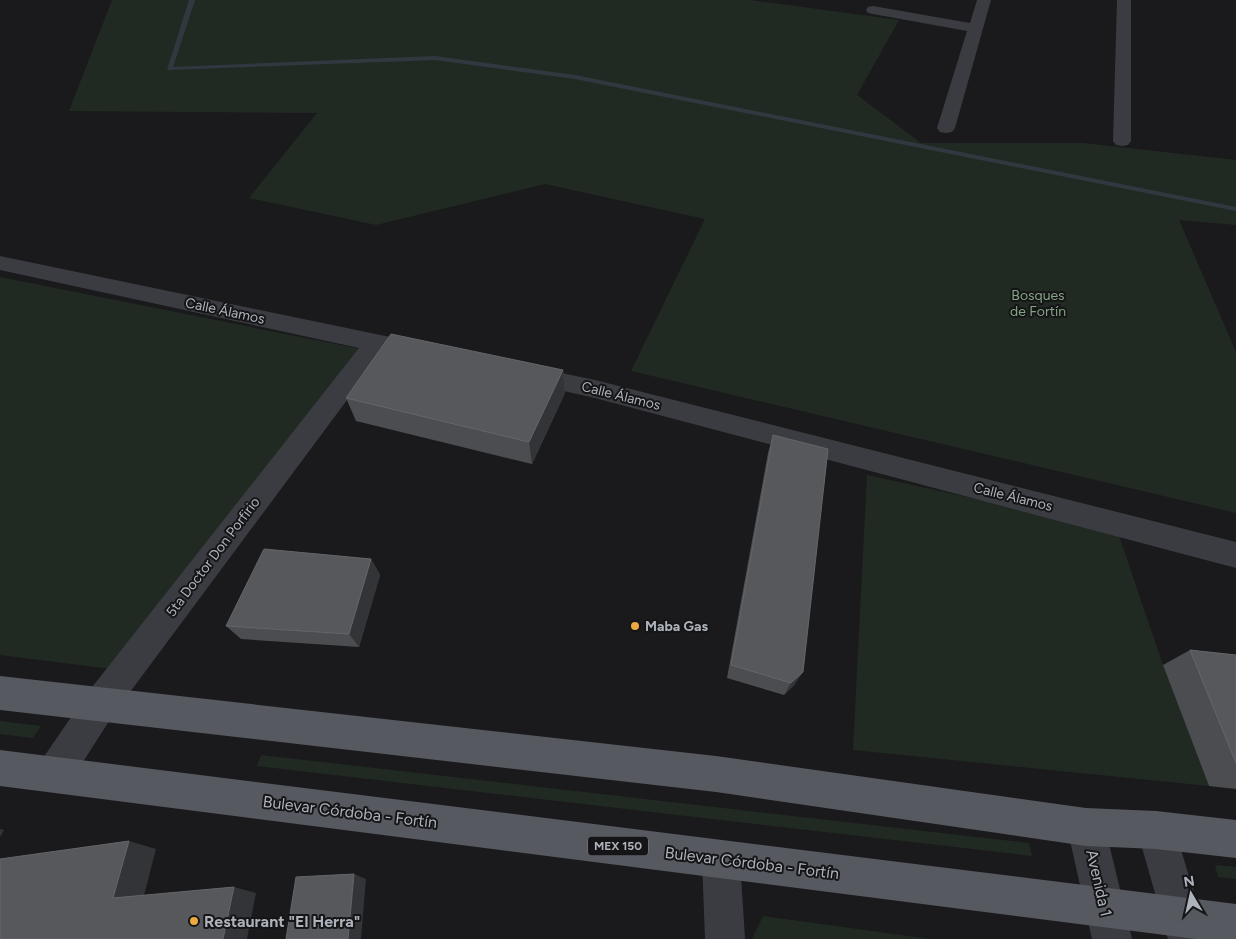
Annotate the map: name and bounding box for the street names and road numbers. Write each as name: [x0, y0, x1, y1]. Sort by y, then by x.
street label: Calle Álamos: [184, 294, 266, 328]
street label: Calle Álamos: [580, 378, 662, 414]
street label: Calle Álamos: [972, 479, 1054, 515]
street label: 5ta Doctor Don Porfirio: [163, 494, 263, 620]
street label: Bulevar Córdoba - Fortín: [262, 792, 438, 832]
road number: MEX 150: [588, 836, 648, 856]
street label: Bulevar Córdoba - Fortín: [664, 843, 840, 883]
street label: Avenida 1: [1082, 848, 1116, 918]

